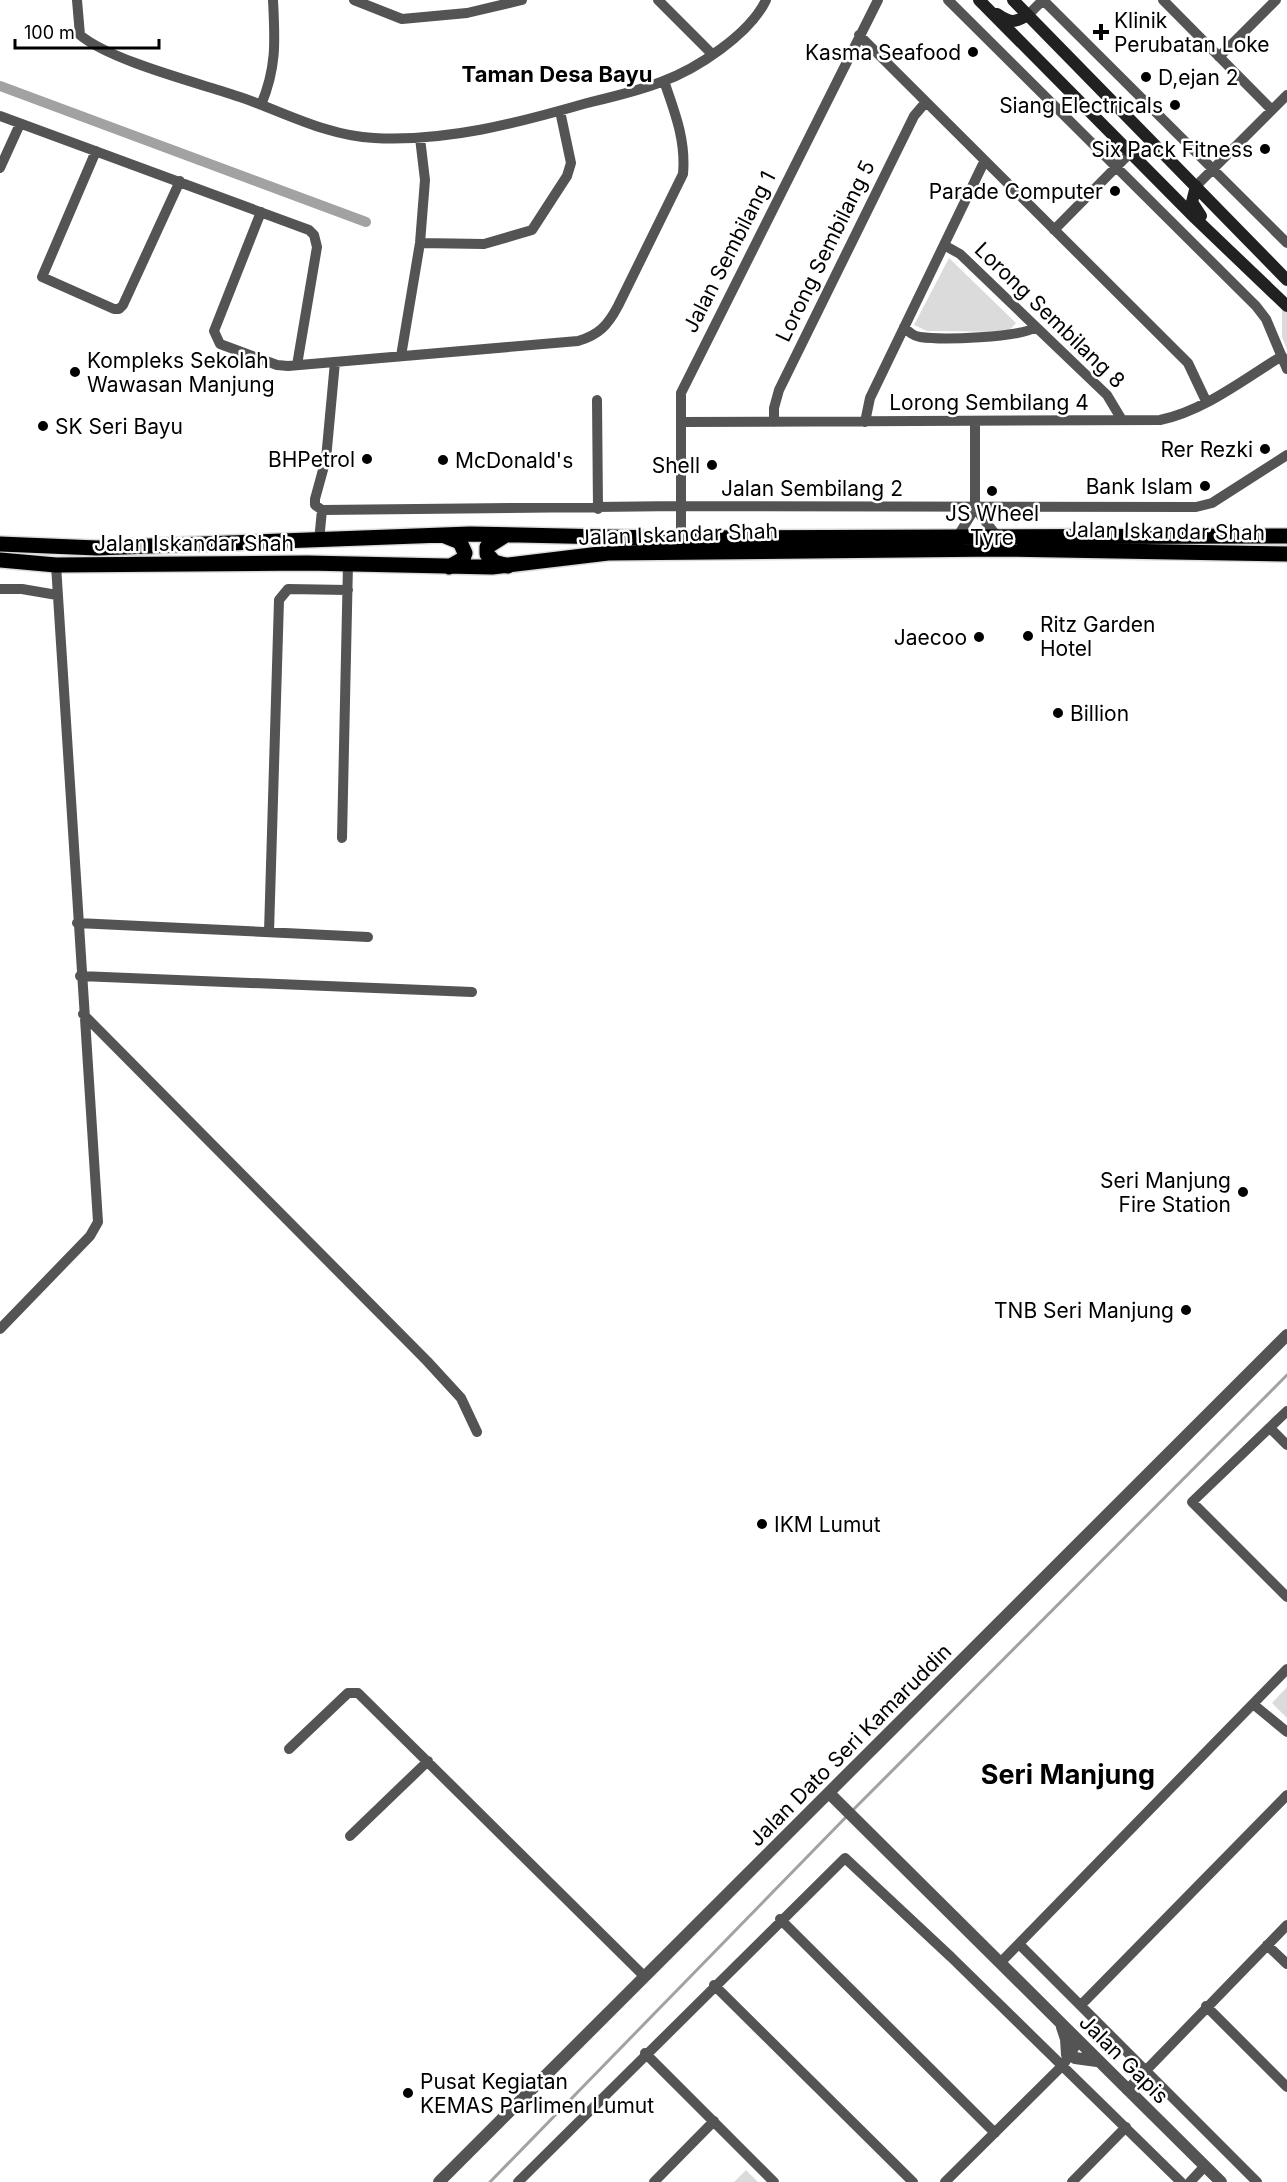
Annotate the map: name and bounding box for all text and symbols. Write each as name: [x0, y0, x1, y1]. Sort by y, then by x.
place label: Klinik Perubatan Loke: [1114, 8, 1270, 57]
scale bar: [15, 12, 159, 50]
text: 100 m: [24, 22, 75, 43]
marker: Klinik Perubatan Loke: [1092, 23, 1110, 41]
place label: Kasma Seafood: [805, 40, 961, 65]
marker: Kasma Seafood: [966, 45, 980, 59]
district label: Taman Desa Bayu: [462, 61, 652, 87]
place label: D,ejan 2: [1158, 65, 1239, 90]
marker: D,ejan 2: [1139, 70, 1153, 84]
place label: Siang Electricals: [999, 93, 1163, 118]
marker: Siang Electricals: [1168, 98, 1182, 112]
place label: Six Pack Fitness: [1091, 137, 1253, 162]
marker: Six Pack Fitness: [1258, 142, 1272, 156]
street label: Lorong Sembilang 5: [770, 156, 880, 346]
street label: Jalan Sembilang 1: [678, 167, 780, 337]
place label: Parade Computer: [929, 179, 1103, 204]
marker: Parade Computer: [1108, 184, 1122, 198]
street label: Lorong Sembilang 8: [970, 237, 1130, 393]
place label: Kompleks Sekolah Wawasan Manjung: [87, 348, 275, 397]
marker: Kompleks Sekolah Wawasan Manjung: [68, 365, 82, 379]
street label: Lorong Sembilang 4: [889, 390, 1089, 415]
place label: SK Seri Bayu: [55, 414, 183, 439]
marker: SK Seri Bayu: [36, 419, 50, 433]
place label: Rer Rezki: [1160, 437, 1253, 462]
marker: Rer Rezki: [1258, 442, 1272, 456]
place label: BHPetrol: [268, 447, 355, 472]
place label: McDonald's: [455, 448, 573, 473]
marker: BHPetrol: [360, 452, 374, 466]
marker: McDonald's: [436, 453, 450, 467]
place label: Shell: [652, 453, 700, 478]
marker: Shell: [705, 458, 719, 472]
place label: Bank Islam: [1086, 474, 1193, 499]
street label: Jalan Sembilang 2: [721, 476, 903, 501]
marker: Bank Islam: [1198, 479, 1212, 493]
marker: JS Wheel Tyre: [985, 484, 999, 498]
place label: JS Wheel Tyre: [945, 501, 1039, 550]
street label: Jalan Iskandar Shah: [1065, 517, 1265, 545]
street label: Jalan Iskandar Shah: [578, 518, 778, 550]
street label: Jalan Iskandar Shah: [94, 531, 294, 556]
place label: Ritz Garden Hotel: [1040, 612, 1156, 661]
place label: Jaecoo: [894, 625, 967, 650]
marker: Ritz Garden Hotel: [1021, 629, 1035, 643]
marker: Jaecoo: [972, 630, 986, 644]
place label: Billion: [1070, 701, 1129, 726]
marker: Billion: [1051, 706, 1065, 720]
place label: Seri Manjung Fire Station: [1100, 1168, 1231, 1217]
marker: Seri Manjung Fire Station: [1236, 1185, 1250, 1199]
place label: TNB Seri Manjung: [994, 1298, 1174, 1323]
marker: TNB Seri Manjung: [1179, 1303, 1193, 1317]
place label: IKM Lumut: [774, 1512, 881, 1537]
marker: IKM Lumut: [755, 1517, 769, 1531]
street label: Jalan Dato Seri Kamaruddin: [744, 1639, 956, 1851]
district label: Seri Manjung: [981, 1758, 1155, 1791]
street label: Jalan Gapis: [1074, 2009, 1174, 2109]
place label: Pusat Kegiatan KEMAS Parlimen Lumut: [420, 2069, 654, 2118]
marker: Pusat Kegiatan KEMAS Parlimen Lumut: [401, 2086, 415, 2100]

